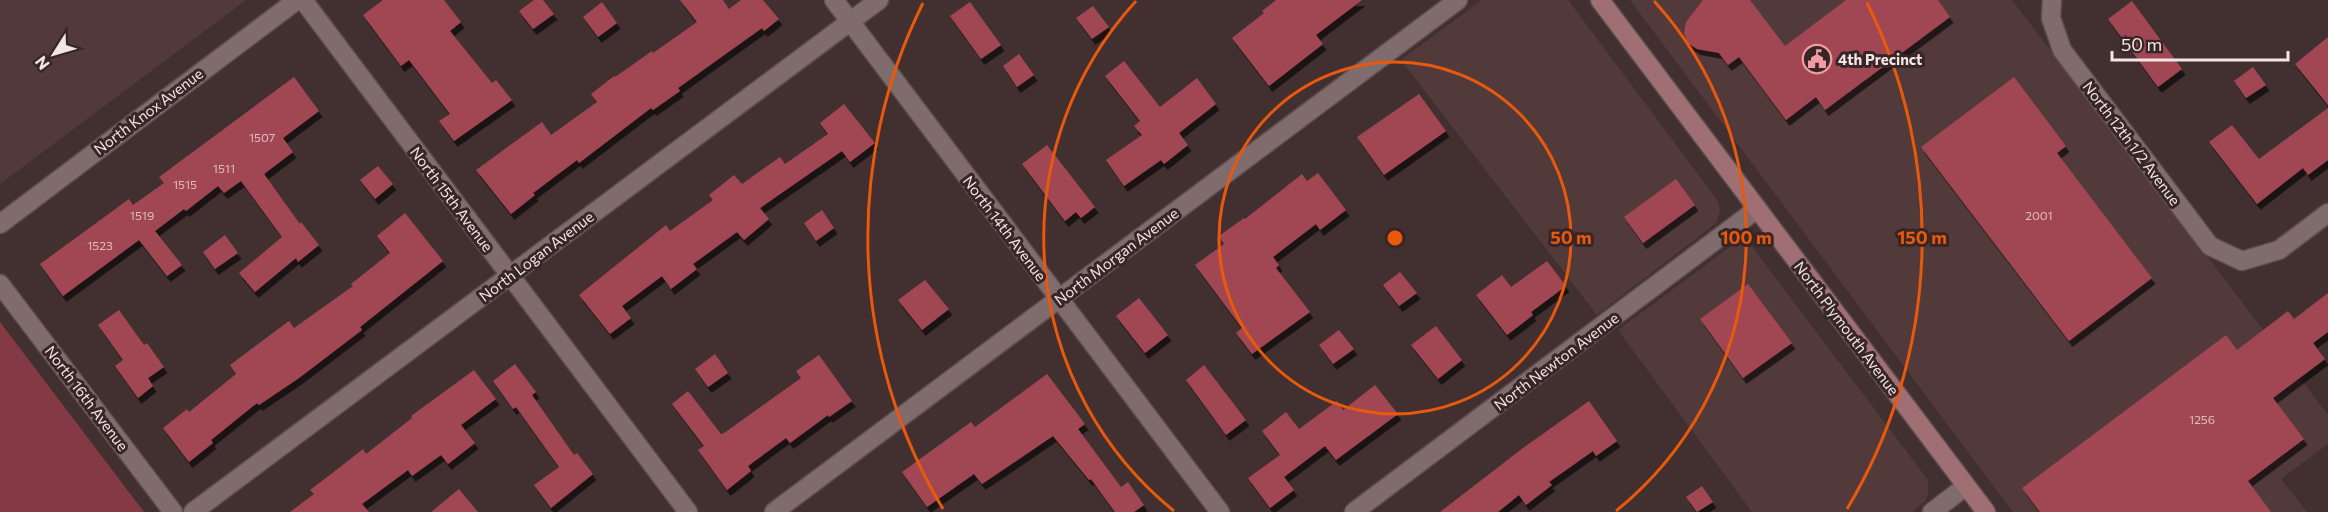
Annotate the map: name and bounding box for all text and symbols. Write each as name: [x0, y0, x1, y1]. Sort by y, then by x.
north arrow: [24, 24, 84, 84]
scale bar: [2112, 24, 2288, 62]
text: 50 m: [2121, 33, 2162, 55]
public building icon: 4th Precinct: [1801, 43, 1833, 75]
place label: 4th Precinct: [1838, 50, 1922, 68]
text: N: [30, 53, 53, 74]
street label: North Knox Avenue: [90, 64, 206, 158]
street label: North 12th 1/2 Avenue: [2080, 77, 2185, 209]
house number: 1507: [249, 130, 275, 144]
street label: North 15th Avenue: [407, 143, 497, 255]
house number: 1511: [213, 161, 235, 175]
street label: North 14th Avenue: [960, 172, 1050, 284]
house number: 1515: [173, 177, 197, 191]
street label: North Morgan Avenue: [1050, 203, 1182, 308]
street label: North Logan Avenue: [475, 207, 597, 305]
house number: 1519: [130, 208, 154, 222]
house number: 2001: [2025, 208, 2053, 222]
text: 50 m: [1550, 226, 1592, 248]
text: 100 m: [1720, 226, 1772, 248]
text: 150 m: [1897, 226, 1947, 248]
centre of rings: [1385, 228, 1405, 248]
house number: 1523: [87, 238, 113, 252]
street label: North Plymouth Avenue: [1791, 258, 1903, 399]
street label: North Newton Avenue: [1490, 308, 1622, 414]
street label: North 16th Avenue: [42, 342, 132, 454]
house number: 1256: [2189, 412, 2215, 426]

